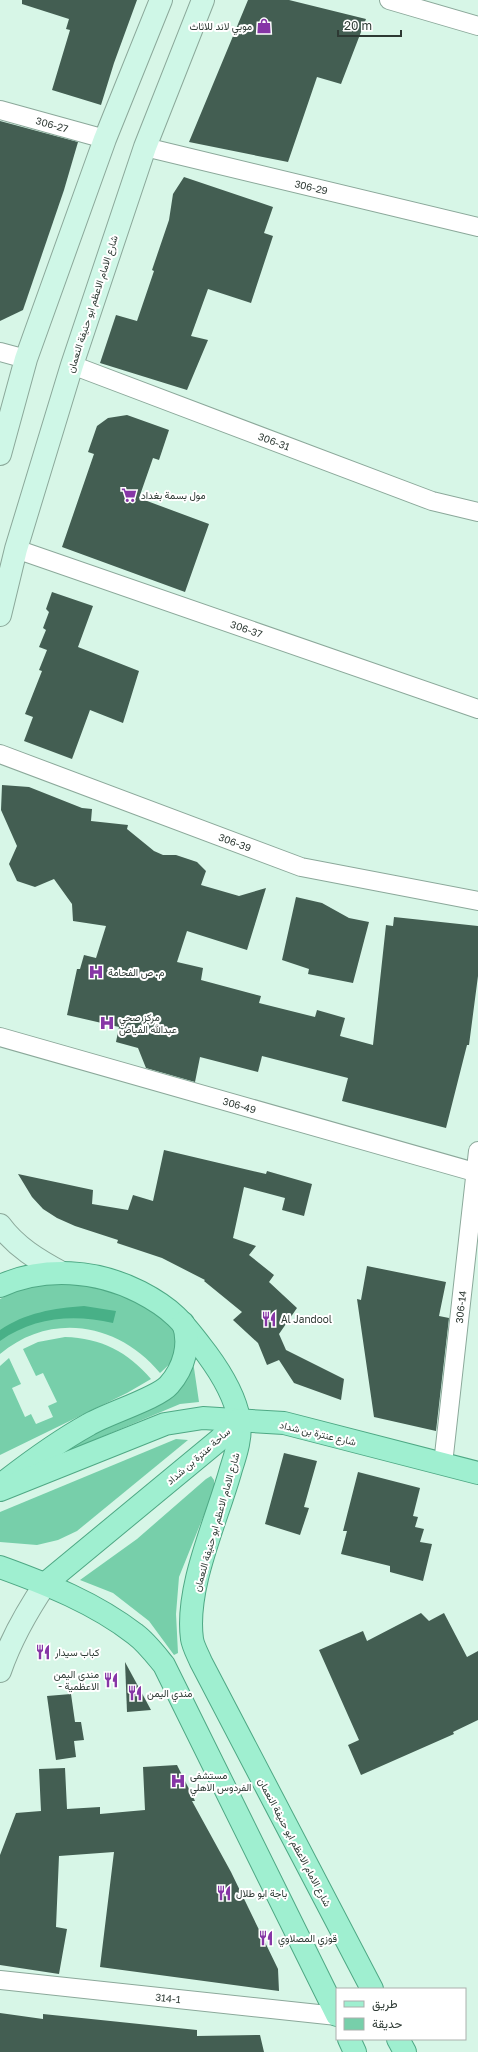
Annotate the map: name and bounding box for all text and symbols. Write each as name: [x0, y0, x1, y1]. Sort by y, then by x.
scale bar: [338, 12, 401, 38]
shop icon: موبي لاند للاثاث: [255, 17, 273, 35]
text: 20 m: [344, 18, 372, 33]
place label: موبي لاند للاثاث: [189, 20, 252, 35]
street label: 306-27: [35, 114, 70, 135]
street label: 306-29: [293, 177, 329, 197]
street label: شارع الامام الاعظم ابو حنيفة النعمان: [64, 234, 121, 375]
street label: 306-31: [257, 430, 292, 453]
supermarket icon: مول بسمة بغداد: [120, 486, 138, 504]
place label: مول بسمة بغداد: [141, 489, 206, 502]
street label: 306-37: [229, 618, 264, 640]
street label: 306-39: [217, 831, 253, 854]
hospital icon: م. ص الفحامة: [87, 963, 105, 981]
place label: م. ص الفحامة: [108, 966, 165, 979]
place label: مركز صحي عبدالله الفياض: [119, 1011, 177, 1036]
hospital icon: مركز صحي عبدالله الفياض: [98, 1014, 116, 1032]
street label: 306-49: [221, 1095, 258, 1116]
street label: 306-14: [453, 1290, 468, 1324]
restaurant icon: Al Jandool: [260, 1310, 278, 1328]
place label: Al Jandool: [281, 1313, 332, 1325]
street label: شارع عنترة بن شداد: [278, 1418, 357, 1449]
street label: ساحة عنترة بن شداد: [164, 1425, 233, 1488]
street label: شارع الامام الاعظم ابو حنيفة النعمان: [190, 1451, 243, 1593]
restaurant icon: كباب سيدار: [34, 1643, 52, 1661]
place label: كباب سيدار: [54, 1646, 100, 1659]
place label: مندي اليمن - الاعظمية: [54, 1668, 99, 1693]
restaurant icon: مندي اليمن - الاعظمية: [102, 1671, 120, 1689]
restaurant icon: مندي اليمن: [126, 1684, 144, 1702]
place label: مندي اليمن: [147, 1687, 192, 1702]
place label: مستشفى الفردوس الاهلي: [190, 1769, 251, 1796]
hospital icon: مستشفى الفردوس الاهلي: [169, 1772, 187, 1790]
street label: شارع الامام الاعظم ابو حنيفة النعمان: [255, 1776, 334, 1909]
restaurant icon: باجة ابو طلال: [215, 1884, 233, 1902]
place label: باجة ابو طلال: [236, 1887, 287, 1900]
restaurant icon: قوزي المصلاوي: [257, 1929, 275, 1947]
place label: قوزي المصلاوي: [278, 1932, 337, 1947]
legend: [336, 1988, 466, 2040]
street label: 314-1: [155, 1991, 181, 2005]
text: طريق: [372, 1996, 398, 2012]
text: حديقة: [372, 2016, 402, 2031]

